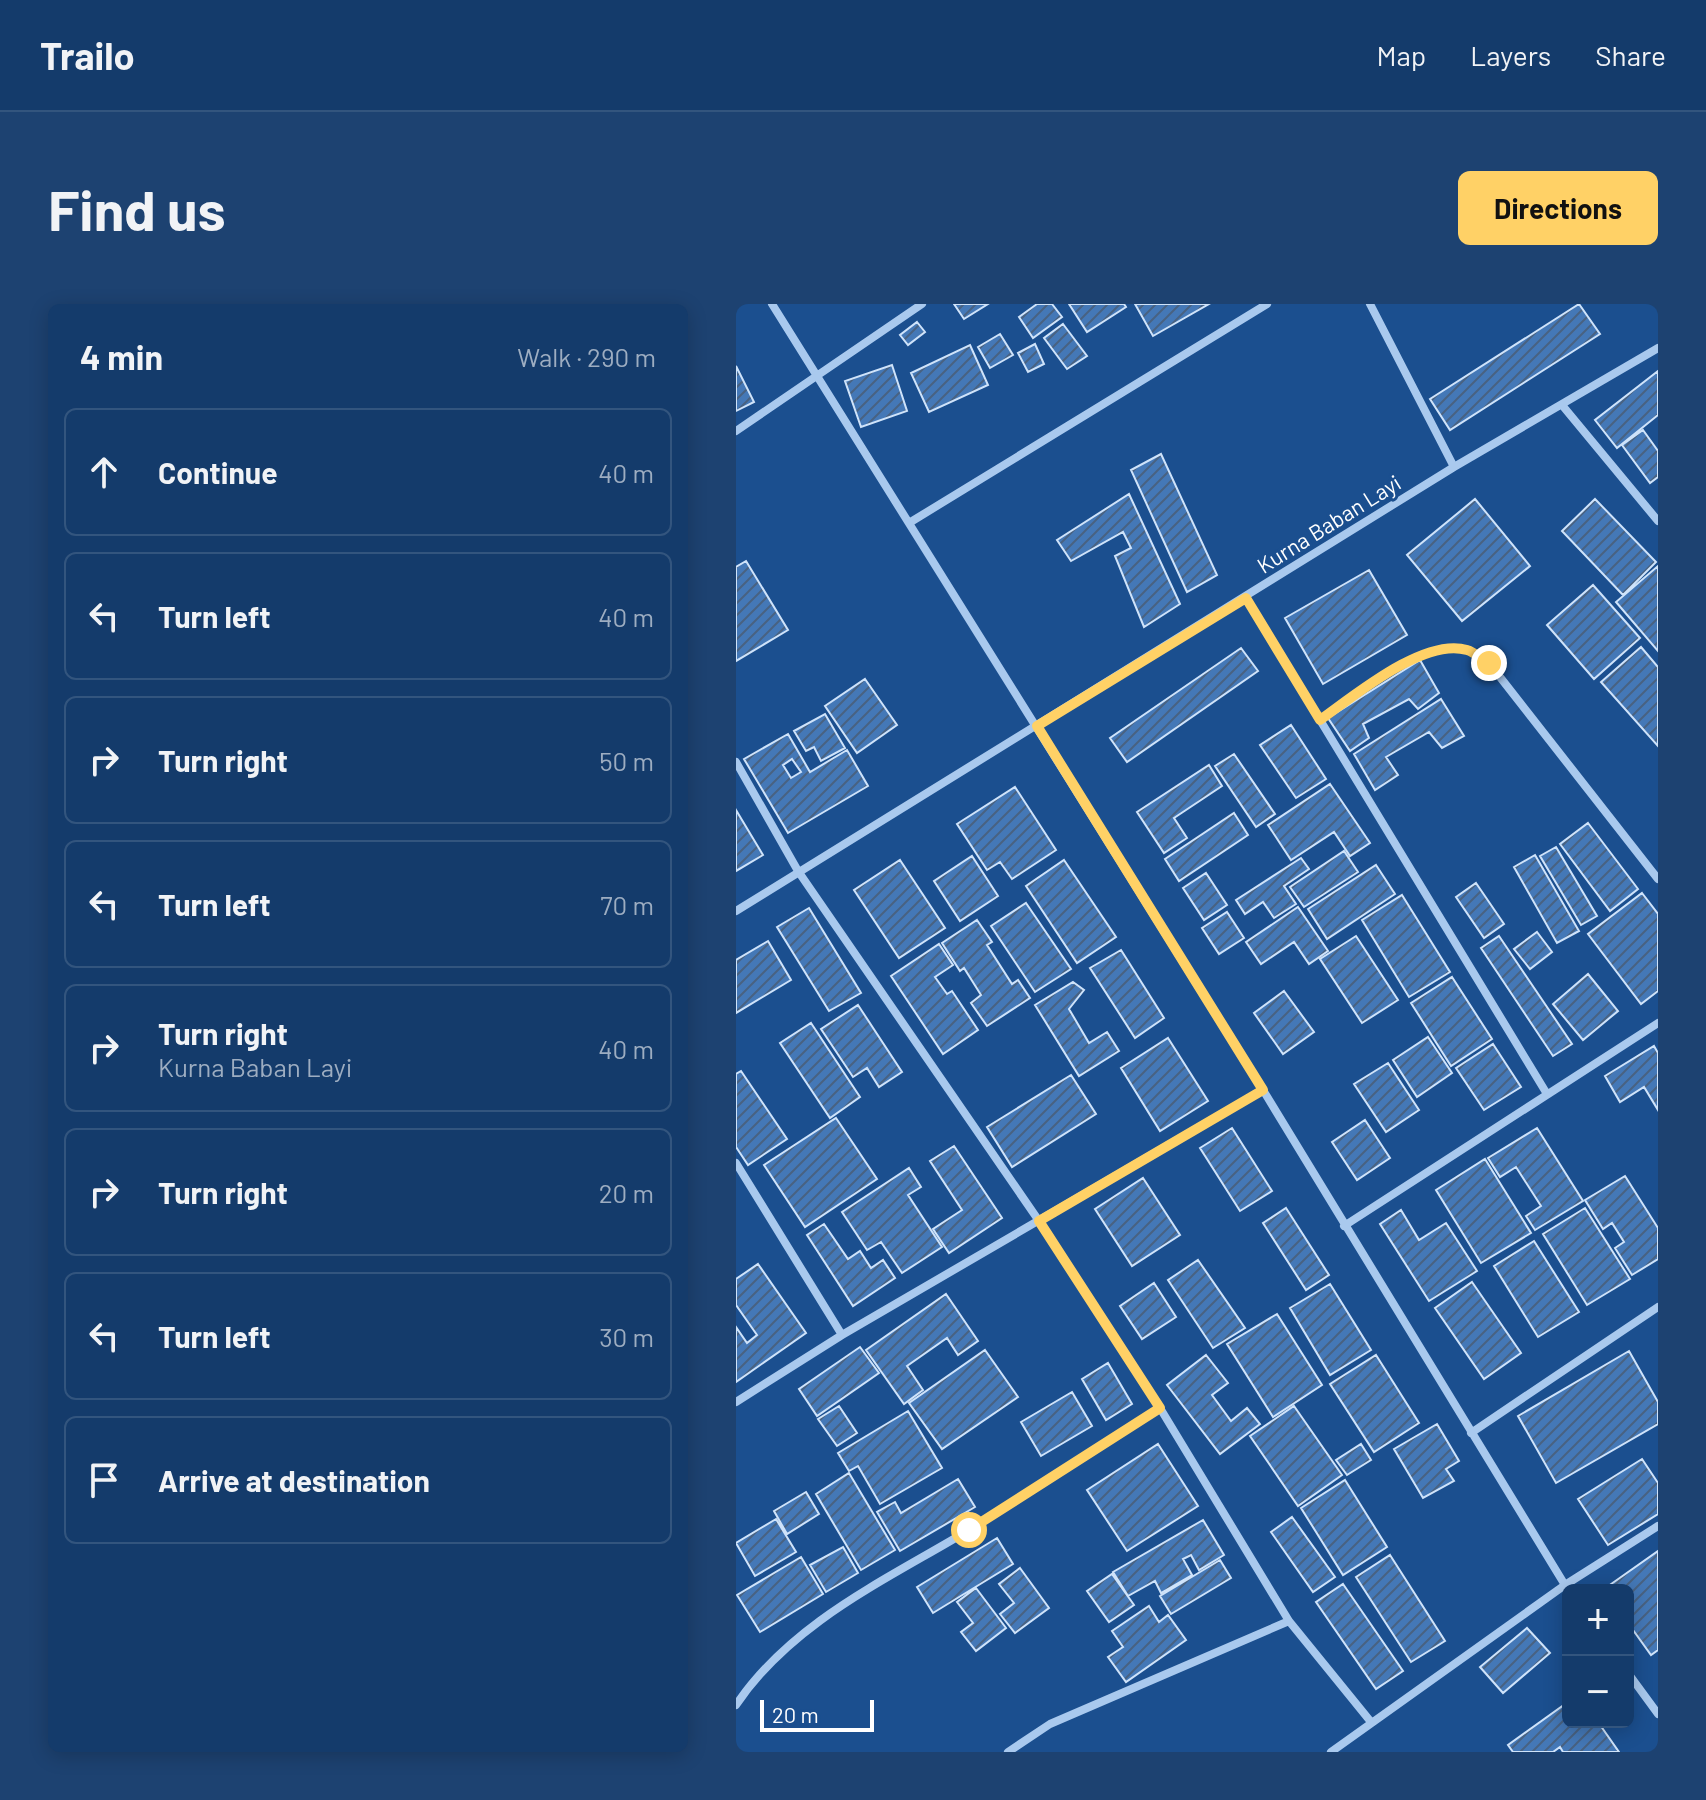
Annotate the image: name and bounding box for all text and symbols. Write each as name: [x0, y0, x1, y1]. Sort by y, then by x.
text: Trailo: [40, 32, 135, 78]
text: Map: [1376, 38, 1426, 72]
text: Layers: [1470, 38, 1551, 72]
text: Share: [1595, 38, 1666, 72]
button: Directions: [1458, 171, 1658, 245]
text: Find us: [48, 175, 226, 242]
text: 4 min: [80, 336, 163, 377]
text: Walk · 290 m: [517, 341, 656, 372]
icon: ahead: [82, 450, 126, 494]
text: Continue: [158, 454, 278, 490]
text: 40 m: [598, 457, 654, 488]
street label: Kurna Baban Layi: [1252, 469, 1405, 578]
icon: left: [82, 594, 126, 638]
text: Turn left: [158, 598, 271, 634]
text: 40 m: [598, 601, 654, 632]
route end: [1471, 645, 1507, 681]
icon: right: [82, 738, 126, 782]
text: Turn right: [158, 742, 288, 778]
text: 50 m: [599, 745, 654, 776]
icon: left: [82, 882, 126, 926]
text: Turn left: [158, 886, 271, 922]
text: 70 m: [600, 889, 654, 920]
text: Turn right: [158, 1015, 288, 1051]
icon: right: [82, 1026, 126, 1070]
text: 40 m: [598, 1033, 654, 1064]
text: Kurna Baban Layi: [158, 1051, 352, 1082]
icon: right: [82, 1170, 126, 1214]
text: Turn right: [158, 1174, 288, 1210]
text: 20 m: [599, 1177, 654, 1208]
icon: left: [82, 1314, 126, 1358]
text: Turn left: [158, 1318, 271, 1354]
text: 30 m: [599, 1321, 654, 1352]
icon: arrive: [82, 1458, 126, 1502]
text: Arrive at destination: [158, 1462, 430, 1498]
route start: [951, 1512, 987, 1548]
map controls: [1562, 1584, 1634, 1728]
button: +: [1562, 1584, 1634, 1656]
button: −: [1562, 1656, 1634, 1728]
scale bar: [760, 1696, 874, 1732]
text: 20 m: [772, 1701, 819, 1727]

